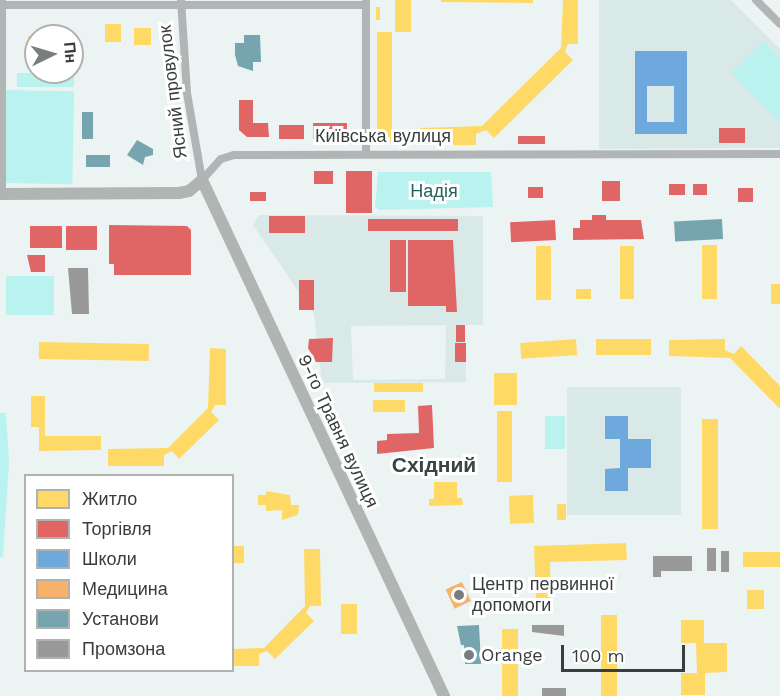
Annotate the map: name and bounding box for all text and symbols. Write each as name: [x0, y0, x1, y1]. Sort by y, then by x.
north arrow: [24, 24, 84, 84]
street label: Ясний провулок: [154, 24, 192, 160]
text: Пн: [60, 41, 81, 64]
street label: Київська вулиця: [315, 125, 451, 147]
park label: Надія: [410, 180, 458, 202]
street label: 9-го Травня вулиця: [293, 351, 383, 511]
district label: Східний: [392, 452, 476, 478]
legend: [24, 474, 234, 672]
text: Житло: [82, 488, 137, 509]
text: Торгівля: [82, 518, 152, 539]
text: Школи: [82, 548, 137, 569]
place label: Центр первинної допомоги: [472, 574, 614, 616]
text: Медицина: [82, 578, 168, 599]
marker: Центр первинної допомоги: [450, 586, 468, 604]
text: Установи: [82, 608, 159, 629]
scale bar: [564, 633, 688, 671]
text: Промзона: [82, 638, 165, 659]
place label: Orange: [481, 644, 543, 666]
text: 100 m: [572, 645, 625, 666]
marker: Orange: [462, 648, 476, 662]

